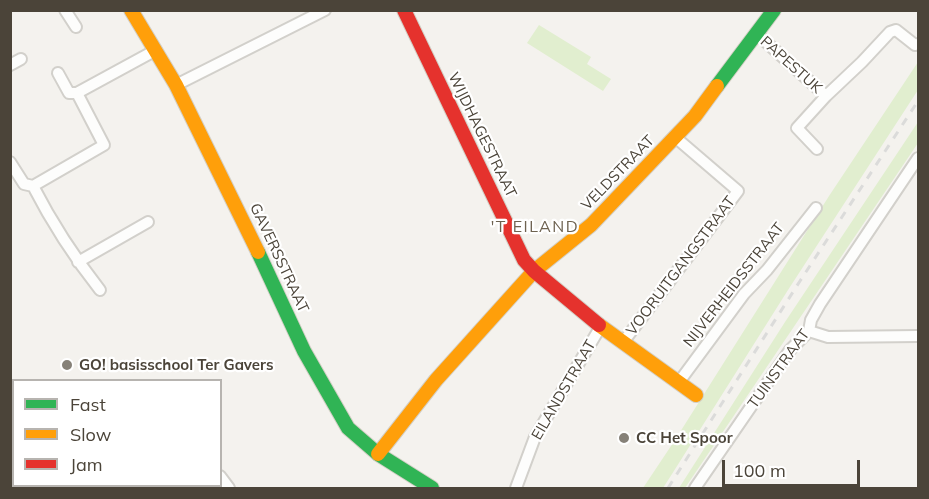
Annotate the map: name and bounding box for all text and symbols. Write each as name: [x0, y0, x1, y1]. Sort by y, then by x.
street label: PAPESTUK: [756, 33, 826, 97]
street label: WIJDHAGESTRAAT: [444, 69, 520, 201]
street label: VELDSTRAAT: [578, 132, 658, 214]
street label: VOORUITGANGSTRAAT: [623, 193, 739, 339]
street label: GAVERSSTRAAT: [246, 200, 312, 316]
district label: 'T EILAND: [491, 217, 579, 237]
street label: NIJVERHEIDSSTRAAT: [680, 219, 788, 351]
street label: TUINSTRAAT: [744, 326, 814, 412]
street label: EILANDSTRAAT: [528, 337, 600, 443]
place label: GO! basisschool Ter Gavers: [79, 356, 273, 374]
marker: GO! basisschool Ter Gavers: [60, 358, 74, 372]
legend: [12, 379, 222, 487]
text: Fast: [70, 393, 106, 416]
text: Slow: [70, 423, 111, 446]
place label: CC Het Spoor: [636, 429, 733, 447]
marker: CC Het Spoor: [617, 431, 631, 445]
scale bar: [725, 448, 863, 486]
text: Jam: [70, 453, 103, 476]
text: 100 m: [733, 459, 786, 482]

